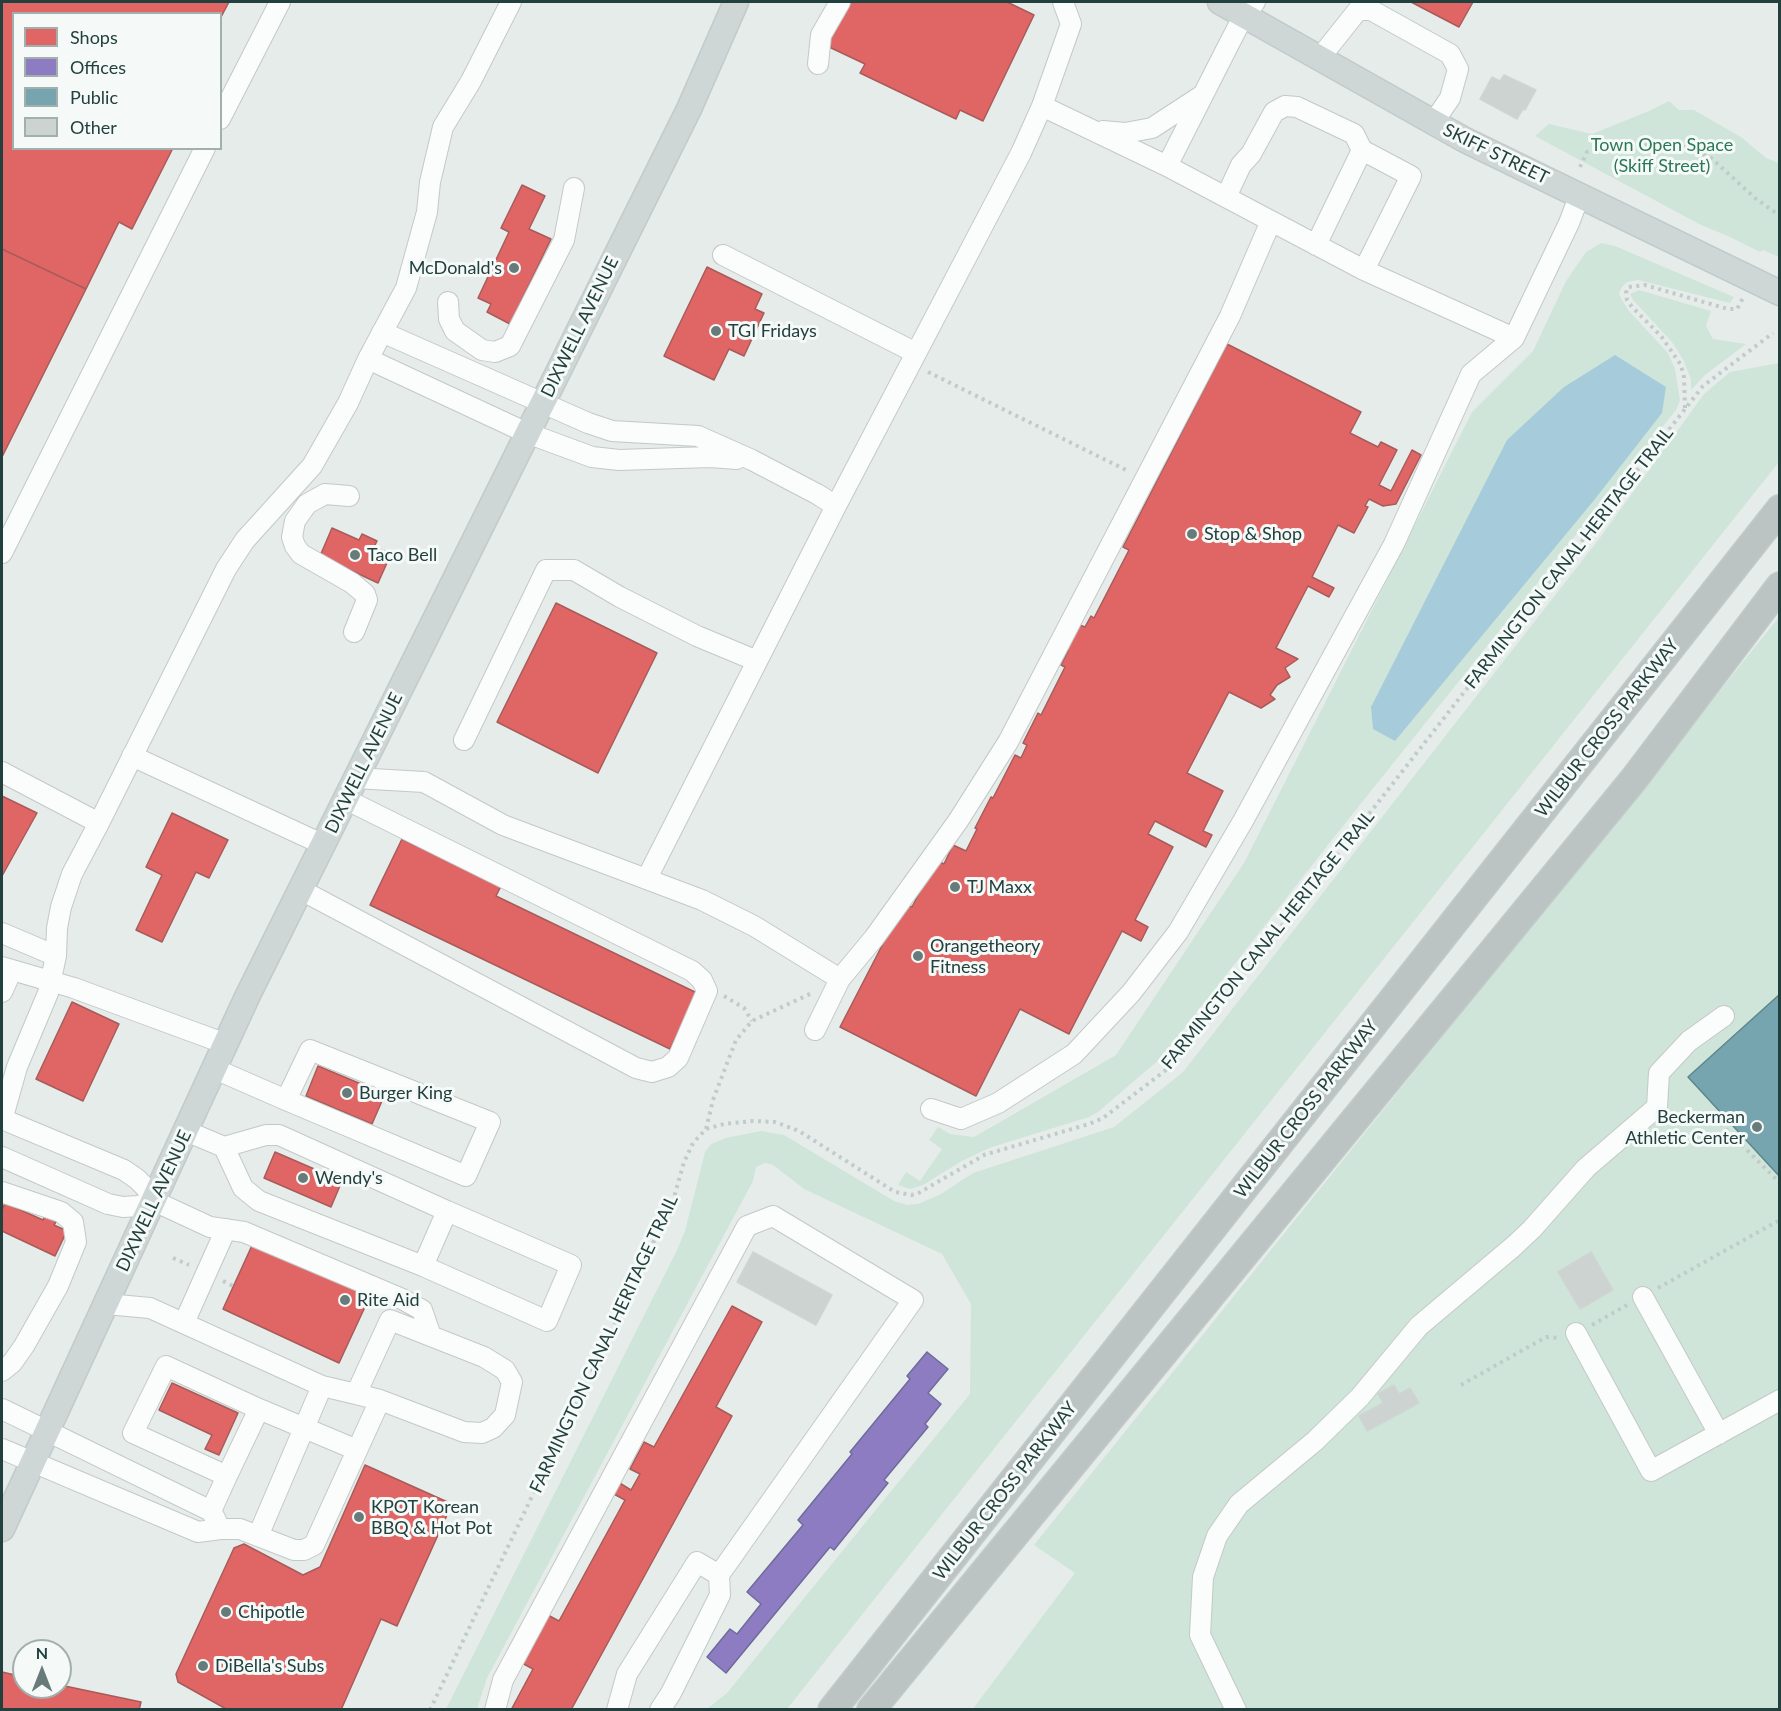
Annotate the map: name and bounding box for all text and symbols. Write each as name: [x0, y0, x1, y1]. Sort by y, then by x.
legend: [12, 12, 222, 150]
text: Shops: [70, 26, 118, 48]
text: Offices: [70, 56, 126, 78]
text: Public: [70, 86, 118, 108]
text: Other: [70, 116, 117, 138]
street label: SKIFF STREET: [1440, 119, 1552, 189]
park label: Town Open Space (Skiff Street): [1591, 134, 1733, 176]
street label: DIXWELL AVENUE: [537, 253, 623, 401]
place label: McDonald's: [409, 257, 502, 279]
marker: McDonald's: [507, 261, 521, 275]
place label: TGI Fridays: [728, 320, 817, 342]
marker: TGI Fridays: [709, 324, 723, 338]
street label: FARMINGTON CANAL HERITAGE TRAIL: [1460, 423, 1678, 693]
place label: Stop & Shop: [1204, 523, 1302, 545]
marker: Stop & Shop: [1185, 527, 1199, 541]
place label: Taco Bell: [367, 544, 437, 566]
marker: Taco Bell: [348, 548, 362, 562]
street label: WILBUR CROSS PARKWAY: [1531, 634, 1683, 822]
street label: DIXWELL AVENUE: [321, 689, 407, 837]
street label: FARMINGTON CANAL HERITAGE TRAIL: [1157, 806, 1379, 1074]
place label: TJ Maxx: [967, 876, 1032, 898]
marker: TJ Maxx: [948, 880, 962, 894]
place label: Orangetheory Fitness: [930, 935, 1040, 978]
marker: Orangetheory Fitness: [911, 949, 925, 963]
street label: WILBUR CROSS PARKWAY: [1230, 1015, 1382, 1203]
place label: Burger King: [359, 1082, 452, 1104]
marker: Burger King: [340, 1086, 354, 1100]
place label: Beckerman Athletic Center: [1625, 1106, 1745, 1148]
marker: Beckerman Athletic Center: [1750, 1120, 1764, 1134]
street label: DIXWELL AVENUE: [112, 1127, 196, 1275]
place label: Wendy's: [315, 1167, 383, 1189]
marker: Wendy's: [296, 1171, 310, 1185]
street label: FARMINGTON CANAL HERITAGE TRAIL: [525, 1192, 683, 1496]
place label: Rite Aid: [357, 1289, 420, 1311]
marker: Rite Aid: [338, 1293, 352, 1307]
street label: WILBUR CROSS PARKWAY: [929, 1397, 1081, 1585]
place label: KPOT Korean BBQ & Hot Pot: [371, 1496, 492, 1538]
marker: KPOT Korean BBQ & Hot Pot: [352, 1510, 366, 1524]
place label: Chipotle: [238, 1601, 305, 1623]
marker: Chipotle: [219, 1605, 233, 1619]
north arrow: [12, 1639, 72, 1699]
text: N: [36, 1643, 48, 1662]
place label: DiBella's Subs: [215, 1655, 324, 1677]
marker: DiBella's Subs: [196, 1659, 210, 1673]

